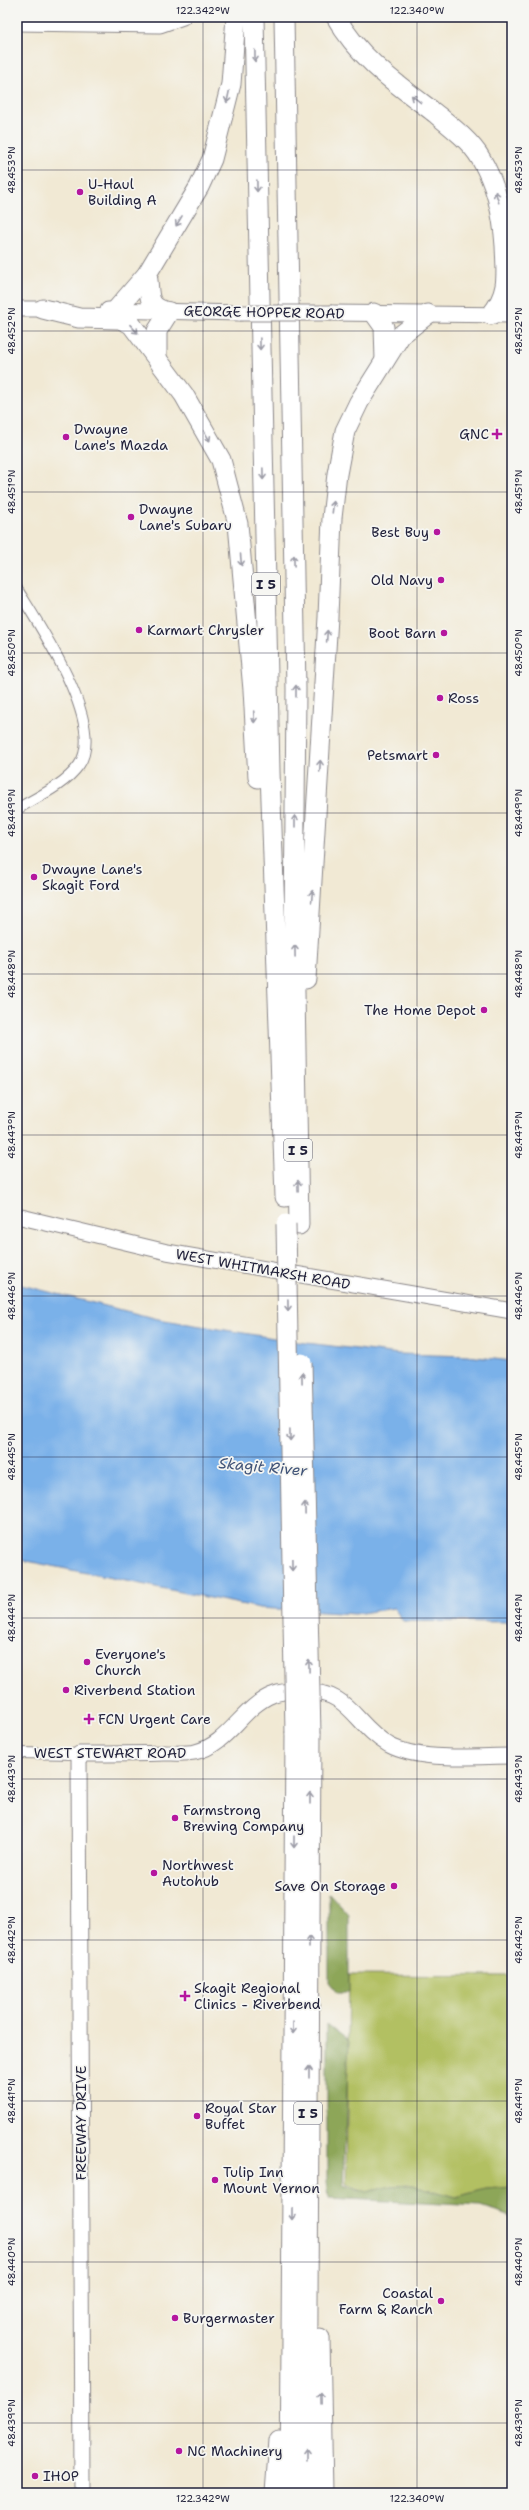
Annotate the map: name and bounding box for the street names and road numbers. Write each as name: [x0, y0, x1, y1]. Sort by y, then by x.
street label: GEORGE HOPPER ROAD: [183, 302, 345, 322]
road number: I 5: [252, 573, 280, 595]
road number: I 5: [284, 1139, 312, 1161]
street label: WEST WHITMARSH ROAD: [174, 1245, 352, 1293]
street label: WEST STEWART ROAD: [34, 1744, 186, 1762]
street label: FREEWAY DRIVE: [72, 2065, 90, 2180]
road number: I 5: [294, 2102, 322, 2124]

